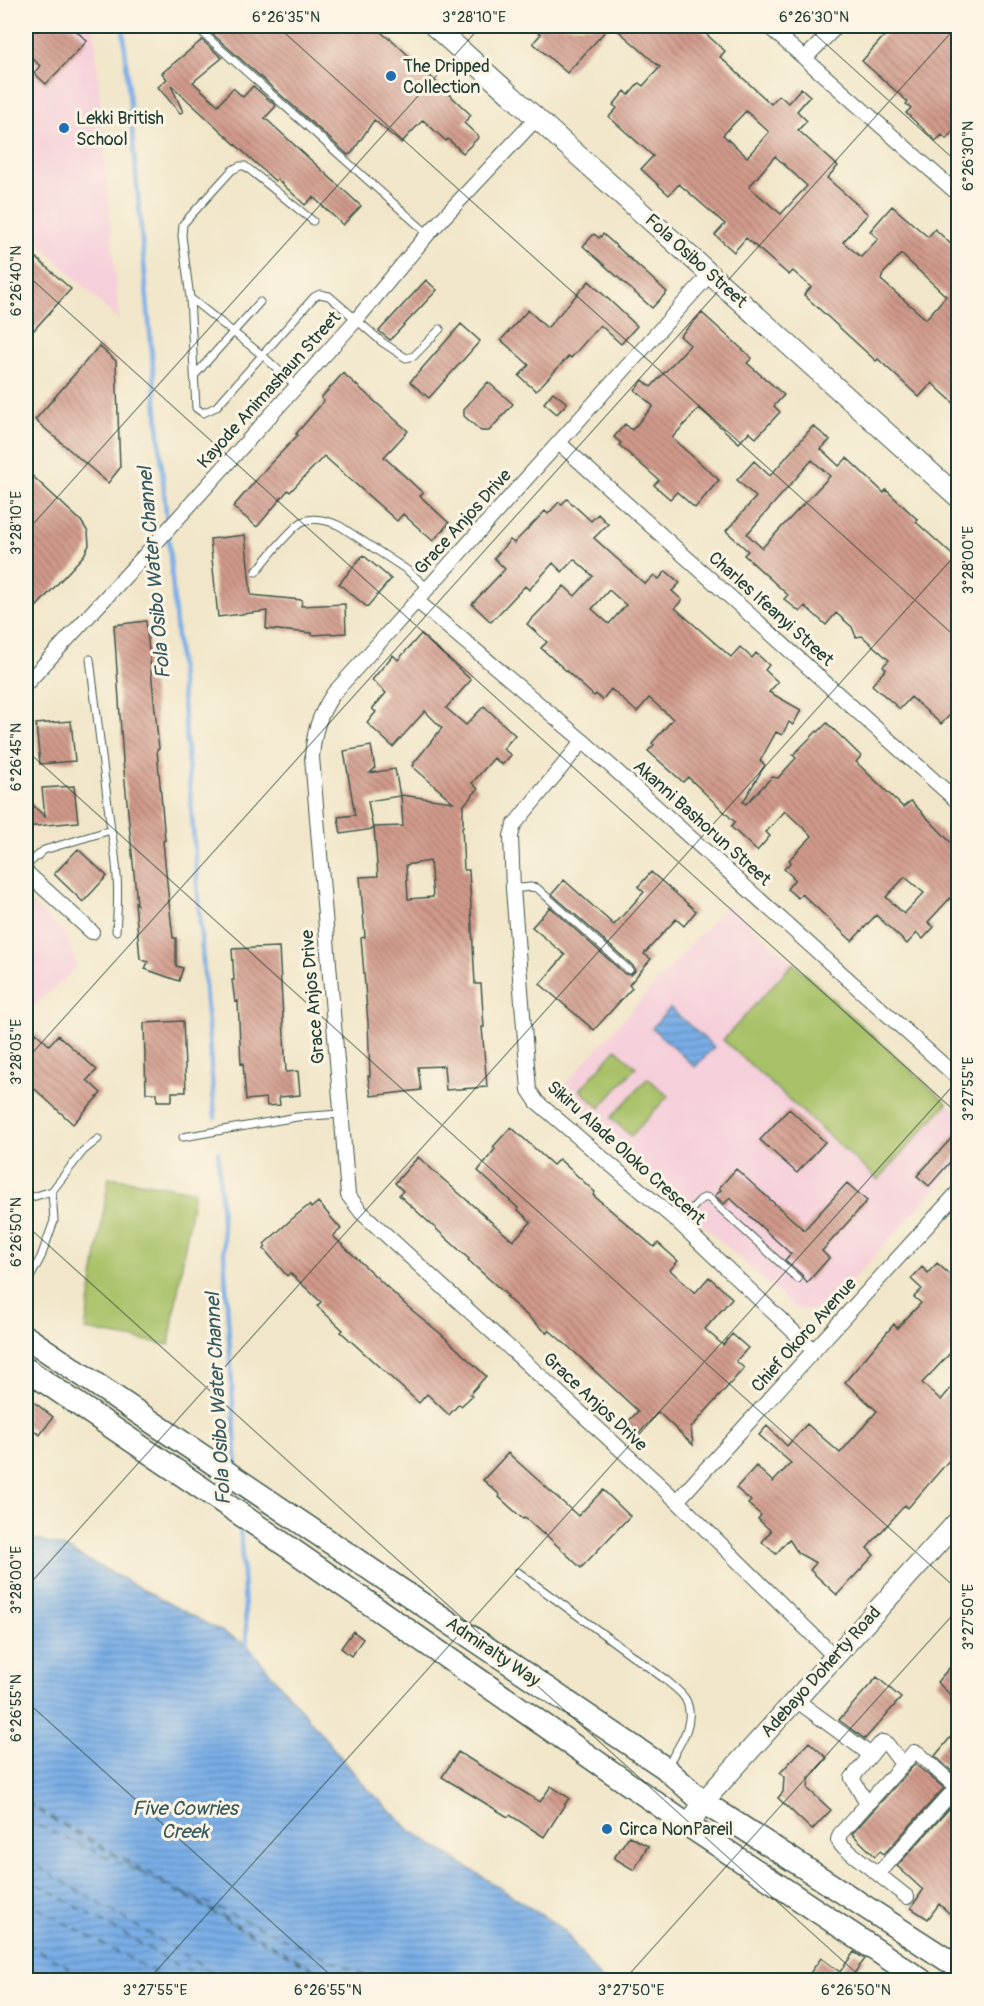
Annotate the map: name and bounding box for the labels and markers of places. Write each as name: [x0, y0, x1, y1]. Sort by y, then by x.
place label: The Dripped Collection: [403, 55, 490, 99]
marker: The Dripped Collection: [384, 69, 398, 83]
place label: Lekki British School: [76, 107, 164, 151]
marker: Lekki British School: [57, 121, 71, 135]
place label: Circa NonPareil: [619, 1818, 733, 1841]
marker: Circa NonPareil: [600, 1822, 614, 1836]

